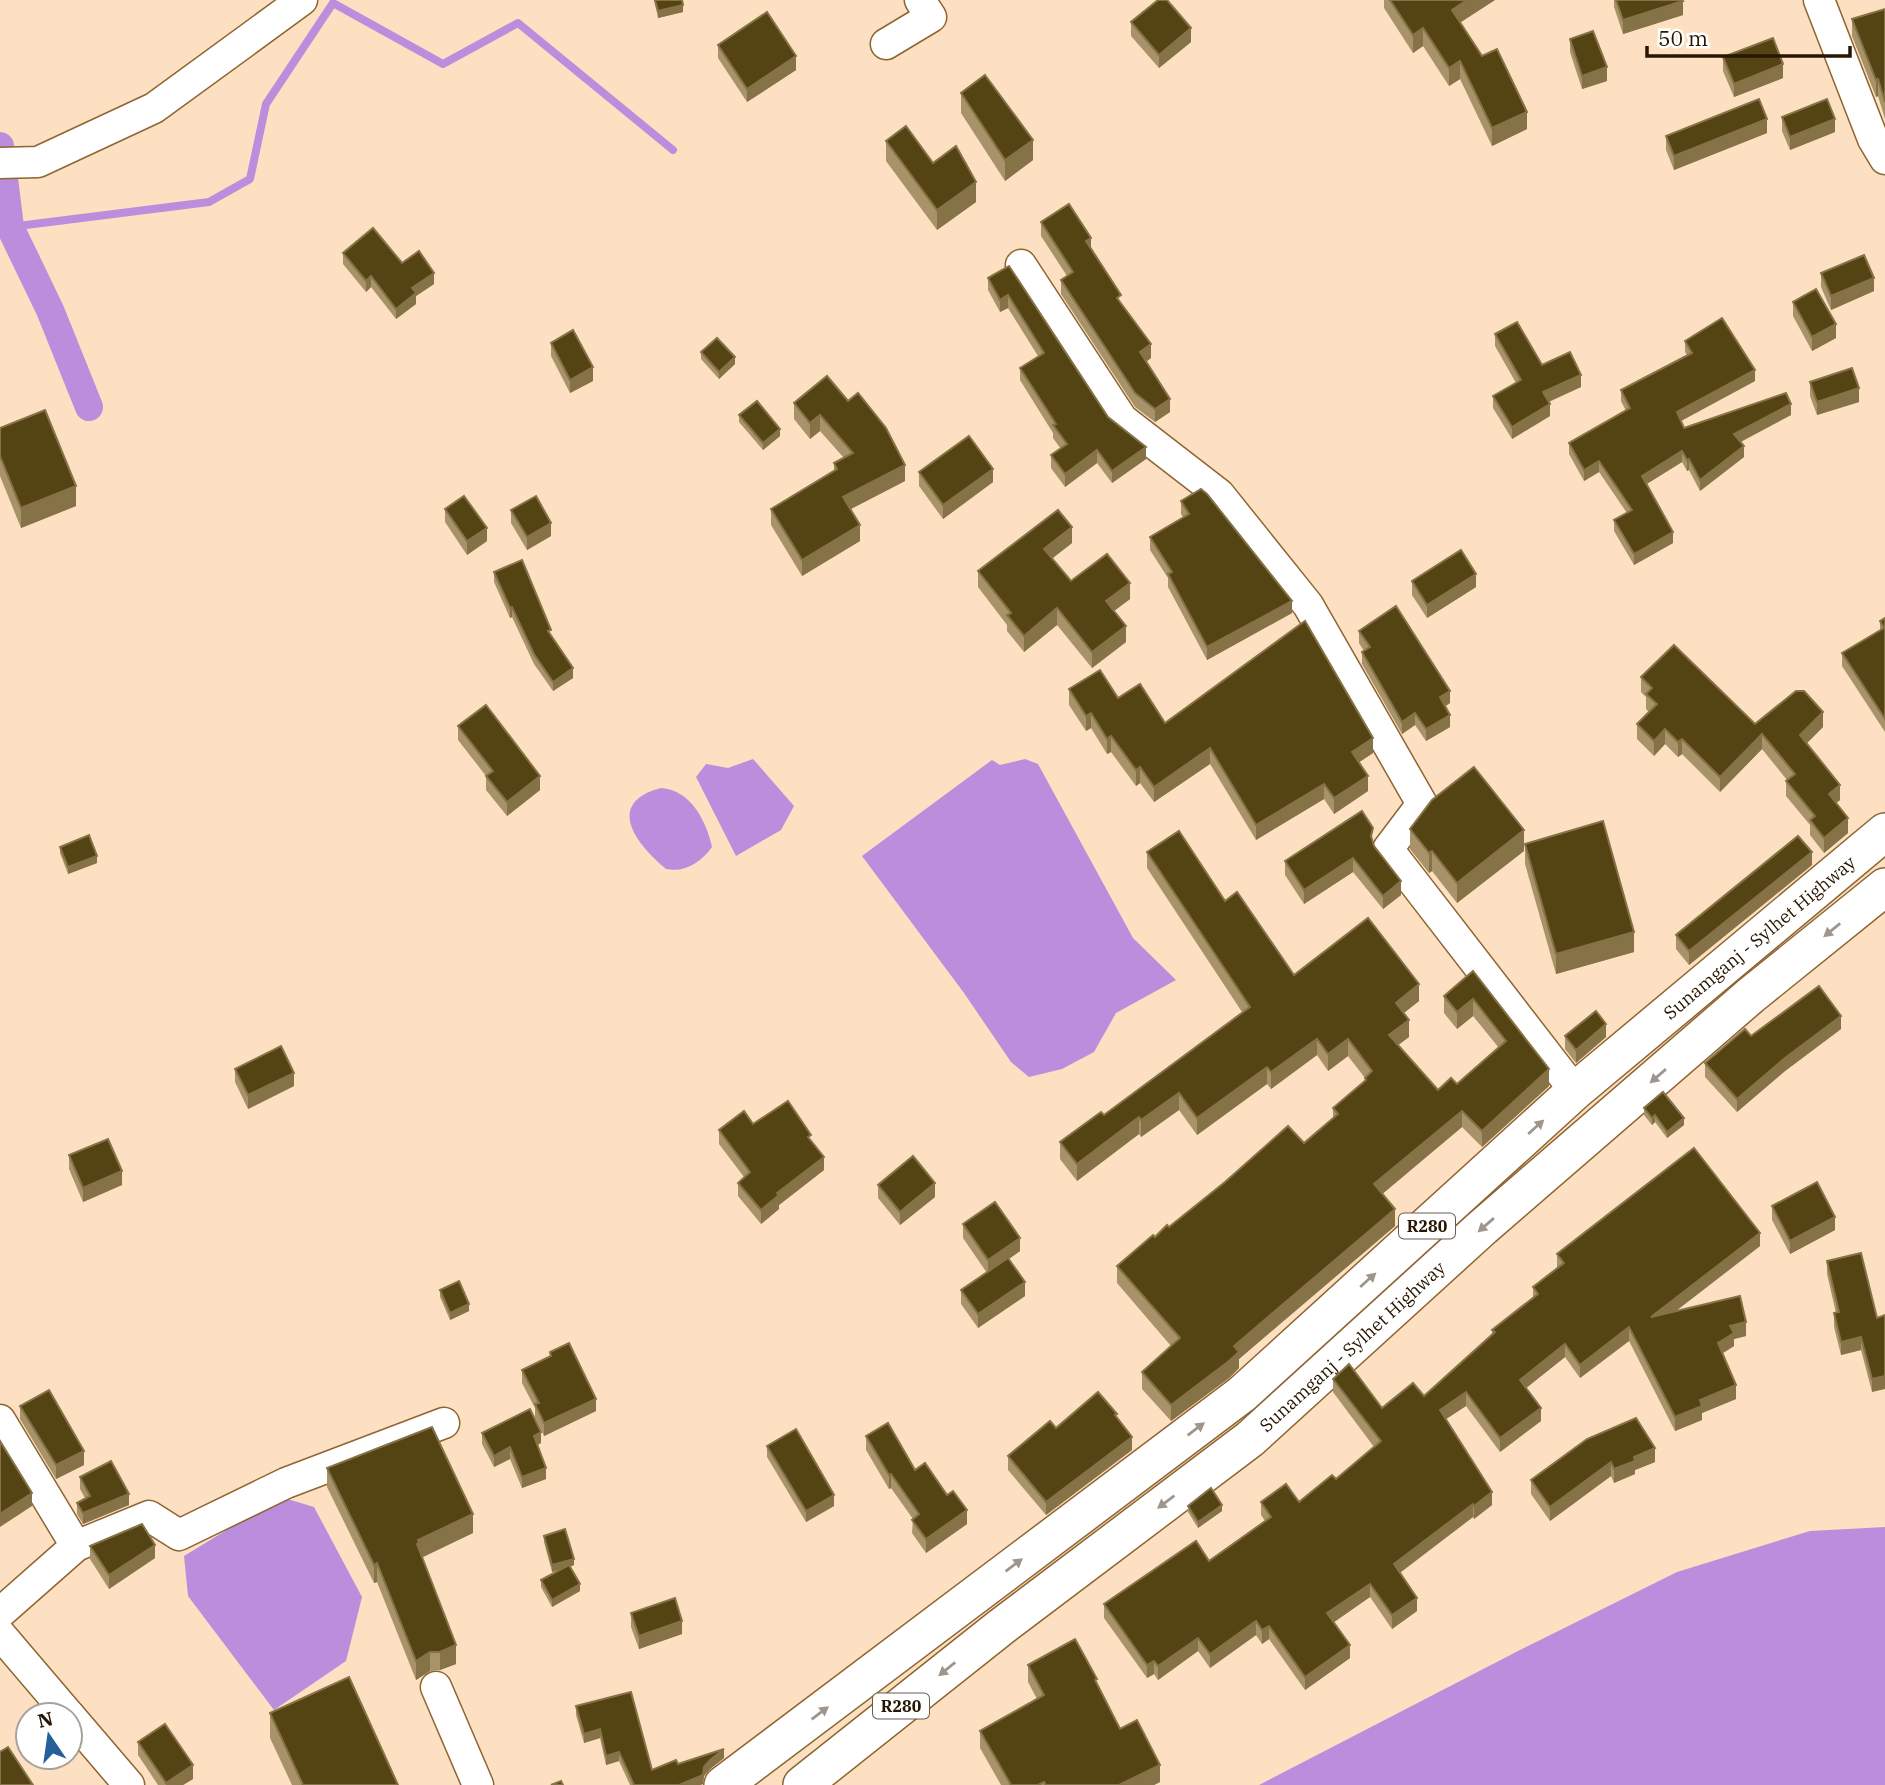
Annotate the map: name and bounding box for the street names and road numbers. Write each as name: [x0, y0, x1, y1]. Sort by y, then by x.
street label: Sunamganj - Sylhet Highway: [1658, 850, 1860, 1024]
road number: R280: [1399, 1214, 1455, 1238]
street label: Sunamganj - Sylhet Highway: [1254, 1256, 1450, 1437]
road number: R280: [873, 1694, 929, 1718]

